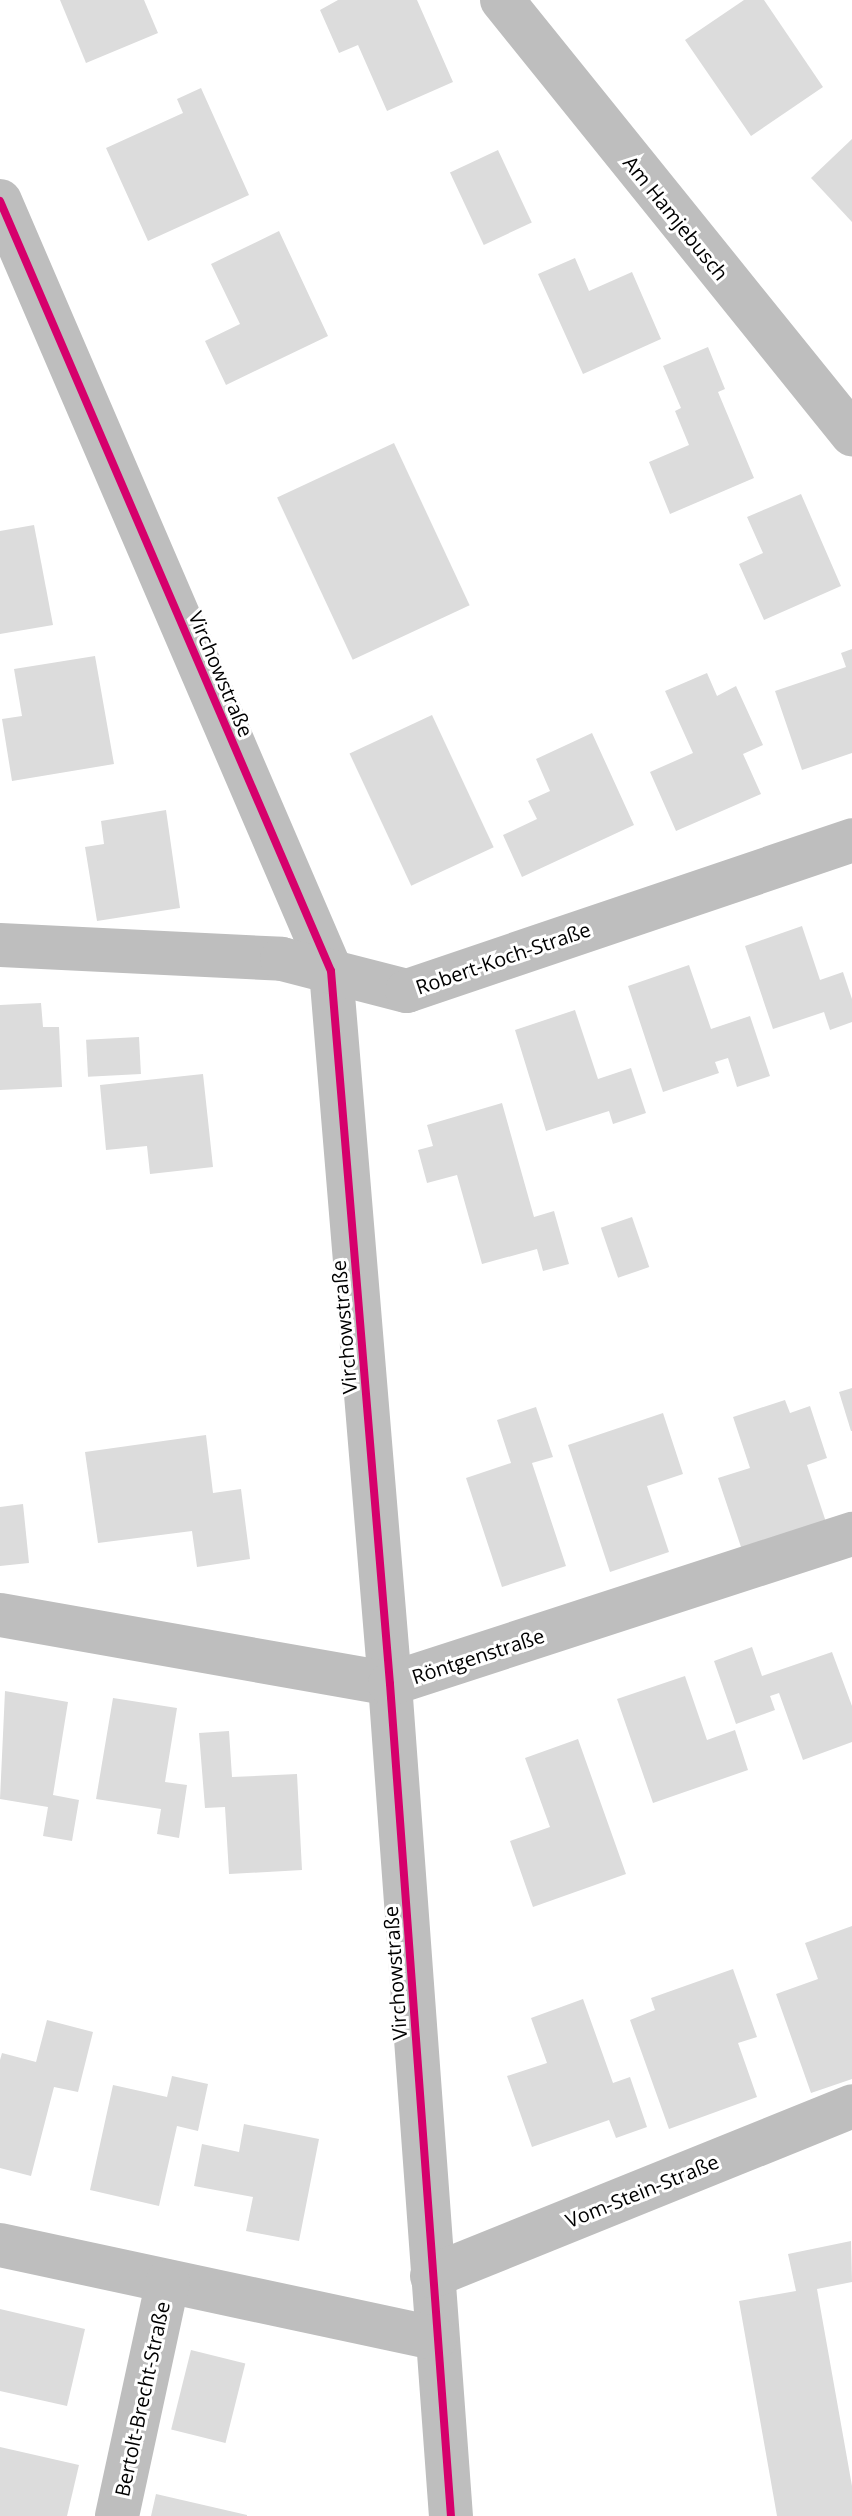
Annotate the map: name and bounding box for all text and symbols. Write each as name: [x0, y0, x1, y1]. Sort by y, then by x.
street label: Am Hamjebusch: [619, 151, 733, 285]
street label: Virchowstraße: [184, 608, 258, 740]
street label: Robert-Koch-Straße: [412, 917, 594, 999]
street label: Virchowstraße: [326, 1259, 362, 1395]
street label: Röntgenstraße: [409, 1623, 547, 1689]
street label: Virchowstraße: [378, 1905, 412, 2041]
street label: Vom-Stein-Straße: [562, 2149, 722, 2233]
street label: Bertolt-Brecht-Straße: [110, 2299, 174, 2499]

